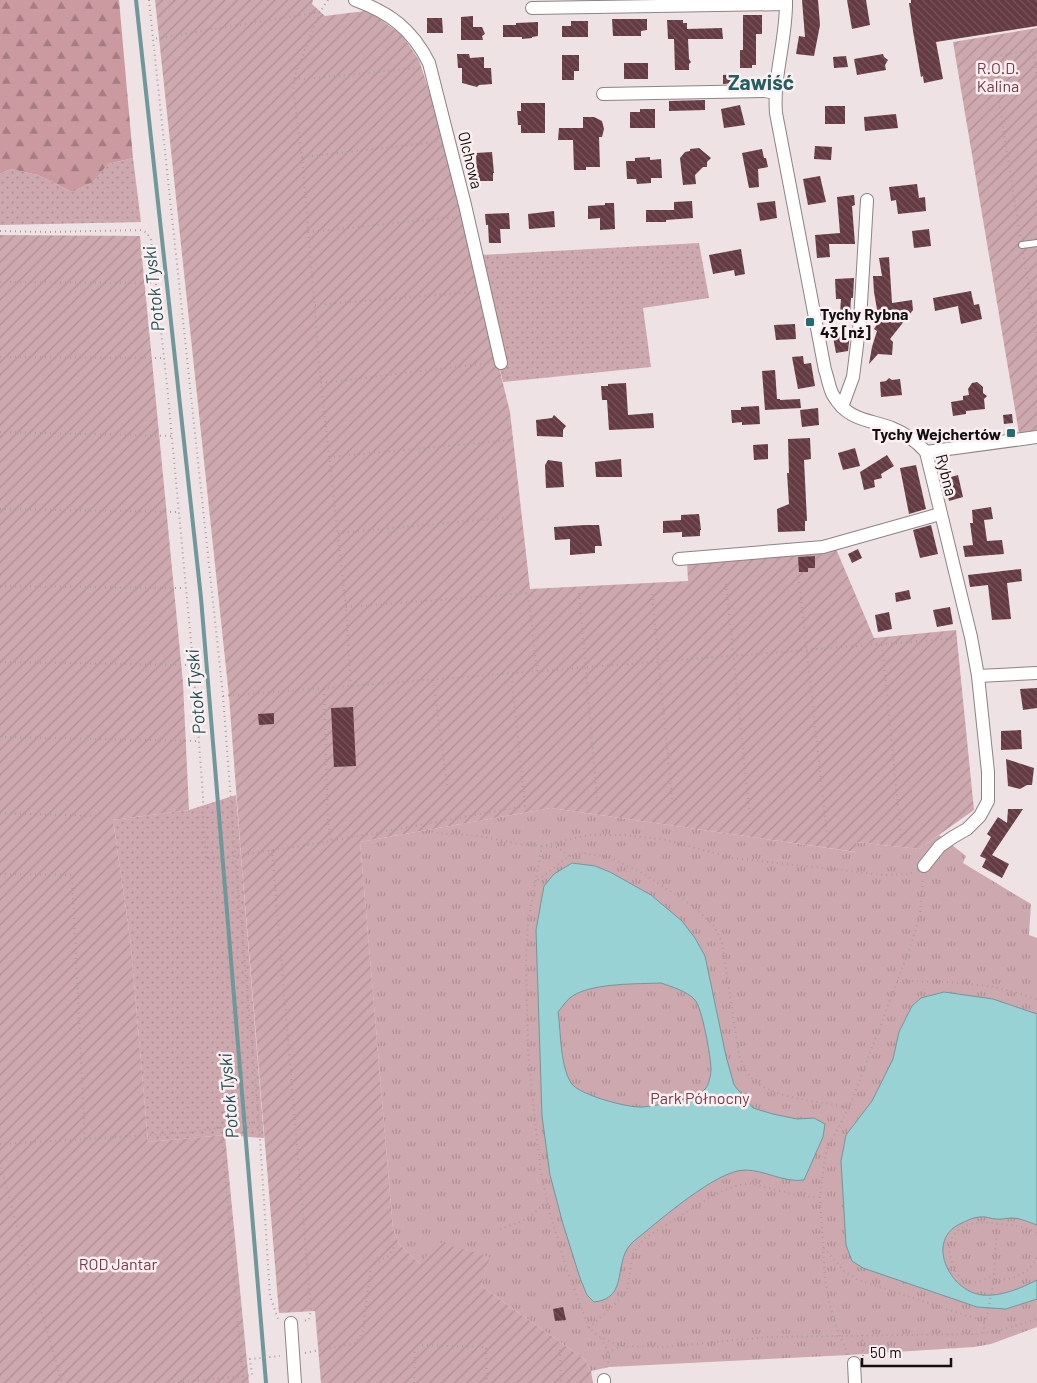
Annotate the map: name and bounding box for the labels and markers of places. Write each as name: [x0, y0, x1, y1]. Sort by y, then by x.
place label: Tychy Rybna 43 [nż]: [820, 304, 908, 341]
marker: Tychy Rybna 43 [nż]: [804, 316, 816, 328]
place label: Tychy Wejchertów: [872, 424, 1001, 443]
marker: Tychy Wejchertów: [1005, 427, 1017, 439]

